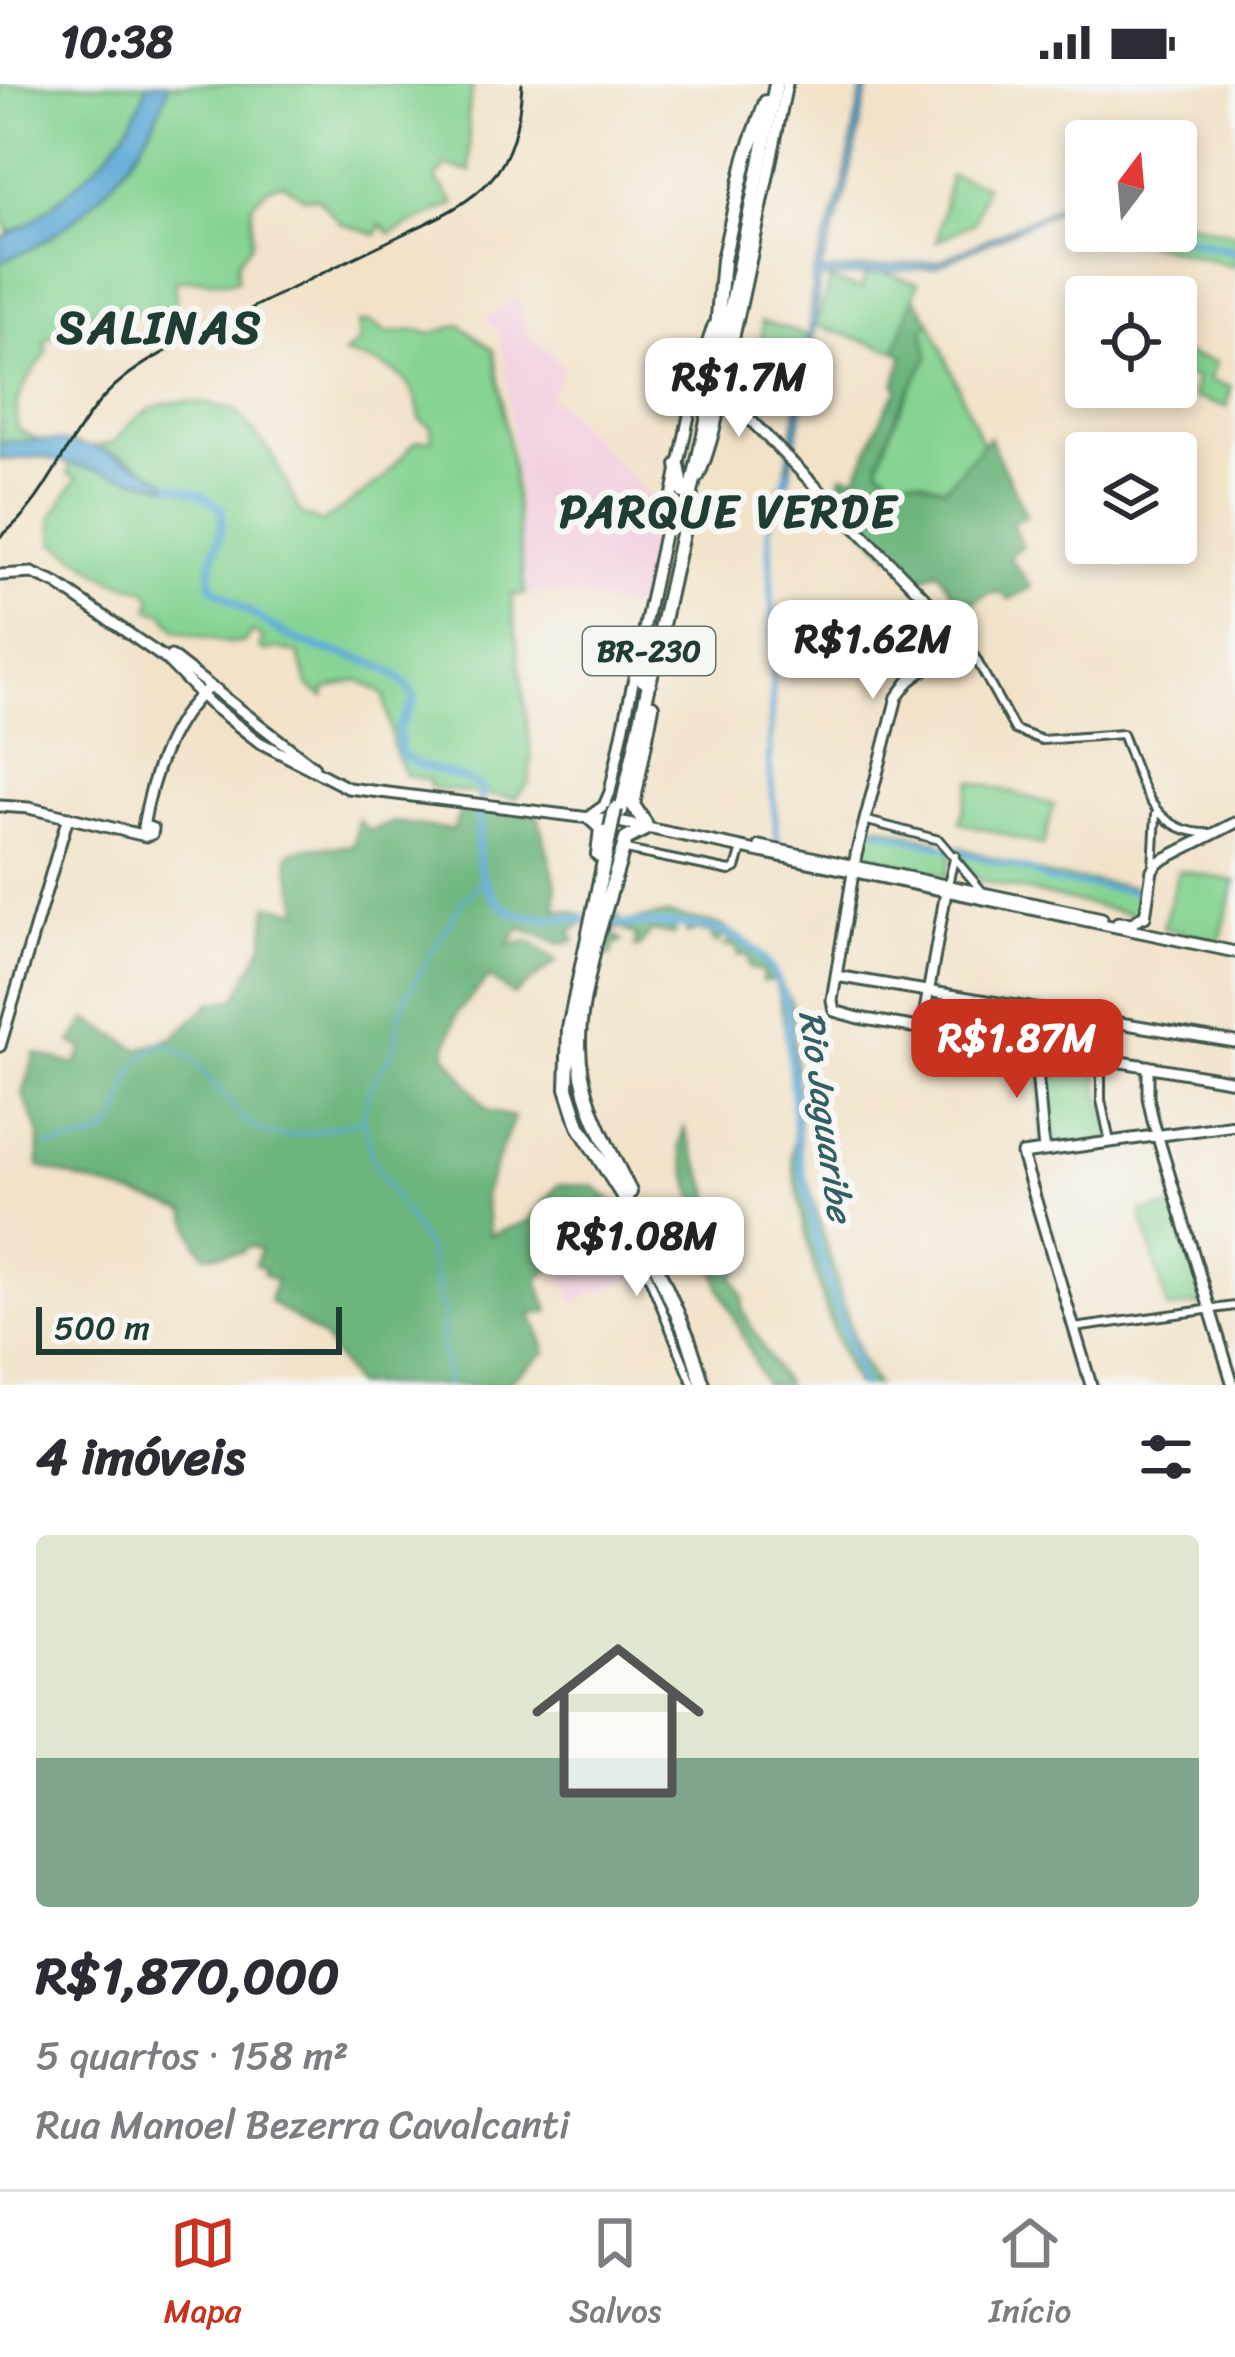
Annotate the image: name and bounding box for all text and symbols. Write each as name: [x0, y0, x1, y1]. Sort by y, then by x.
text: 10:38: [60, 2, 173, 82]
north arrow: [1065, 120, 1197, 252]
map controls: [1065, 120, 1197, 564]
button: locate: [1065, 276, 1197, 408]
district label: SALINAS: [56, 288, 263, 368]
pin: R$1.7M: [641, 338, 837, 440]
text: R$1.7M: [672, 342, 806, 411]
button: layers: [1065, 432, 1197, 564]
district label: PARQUE VERDE: [559, 472, 899, 552]
pin: R$1.62M: [762, 600, 984, 702]
text: R$1.62M: [795, 604, 951, 673]
road number: BR-230: [583, 627, 715, 675]
pin: R$1.87M: [906, 999, 1128, 1101]
text: R$1.87M: [938, 1003, 1096, 1072]
water label: Rio Jaguaribe: [780, 1006, 873, 1229]
pin: R$1.08M: [526, 1197, 748, 1299]
text: R$1.08M: [557, 1201, 717, 1270]
text: 500 m: [54, 1299, 150, 1357]
scale bar: [36, 1301, 342, 1354]
text: 4 imóveis: [36, 1412, 245, 1502]
icon: filters: [1133, 1424, 1199, 1490]
icon: home: [510, 1613, 726, 1829]
text: R$1,870,000: [36, 1931, 339, 2021]
text: 5 quartos · 158 m²: [36, 2021, 349, 2090]
text: Rua Manoel Bezerra Cavalcanti: [36, 2090, 570, 2159]
tab: Mapa: [164, 2210, 241, 2340]
tab: Salvos: [569, 2210, 661, 2340]
tab: Início: [989, 2210, 1071, 2340]

